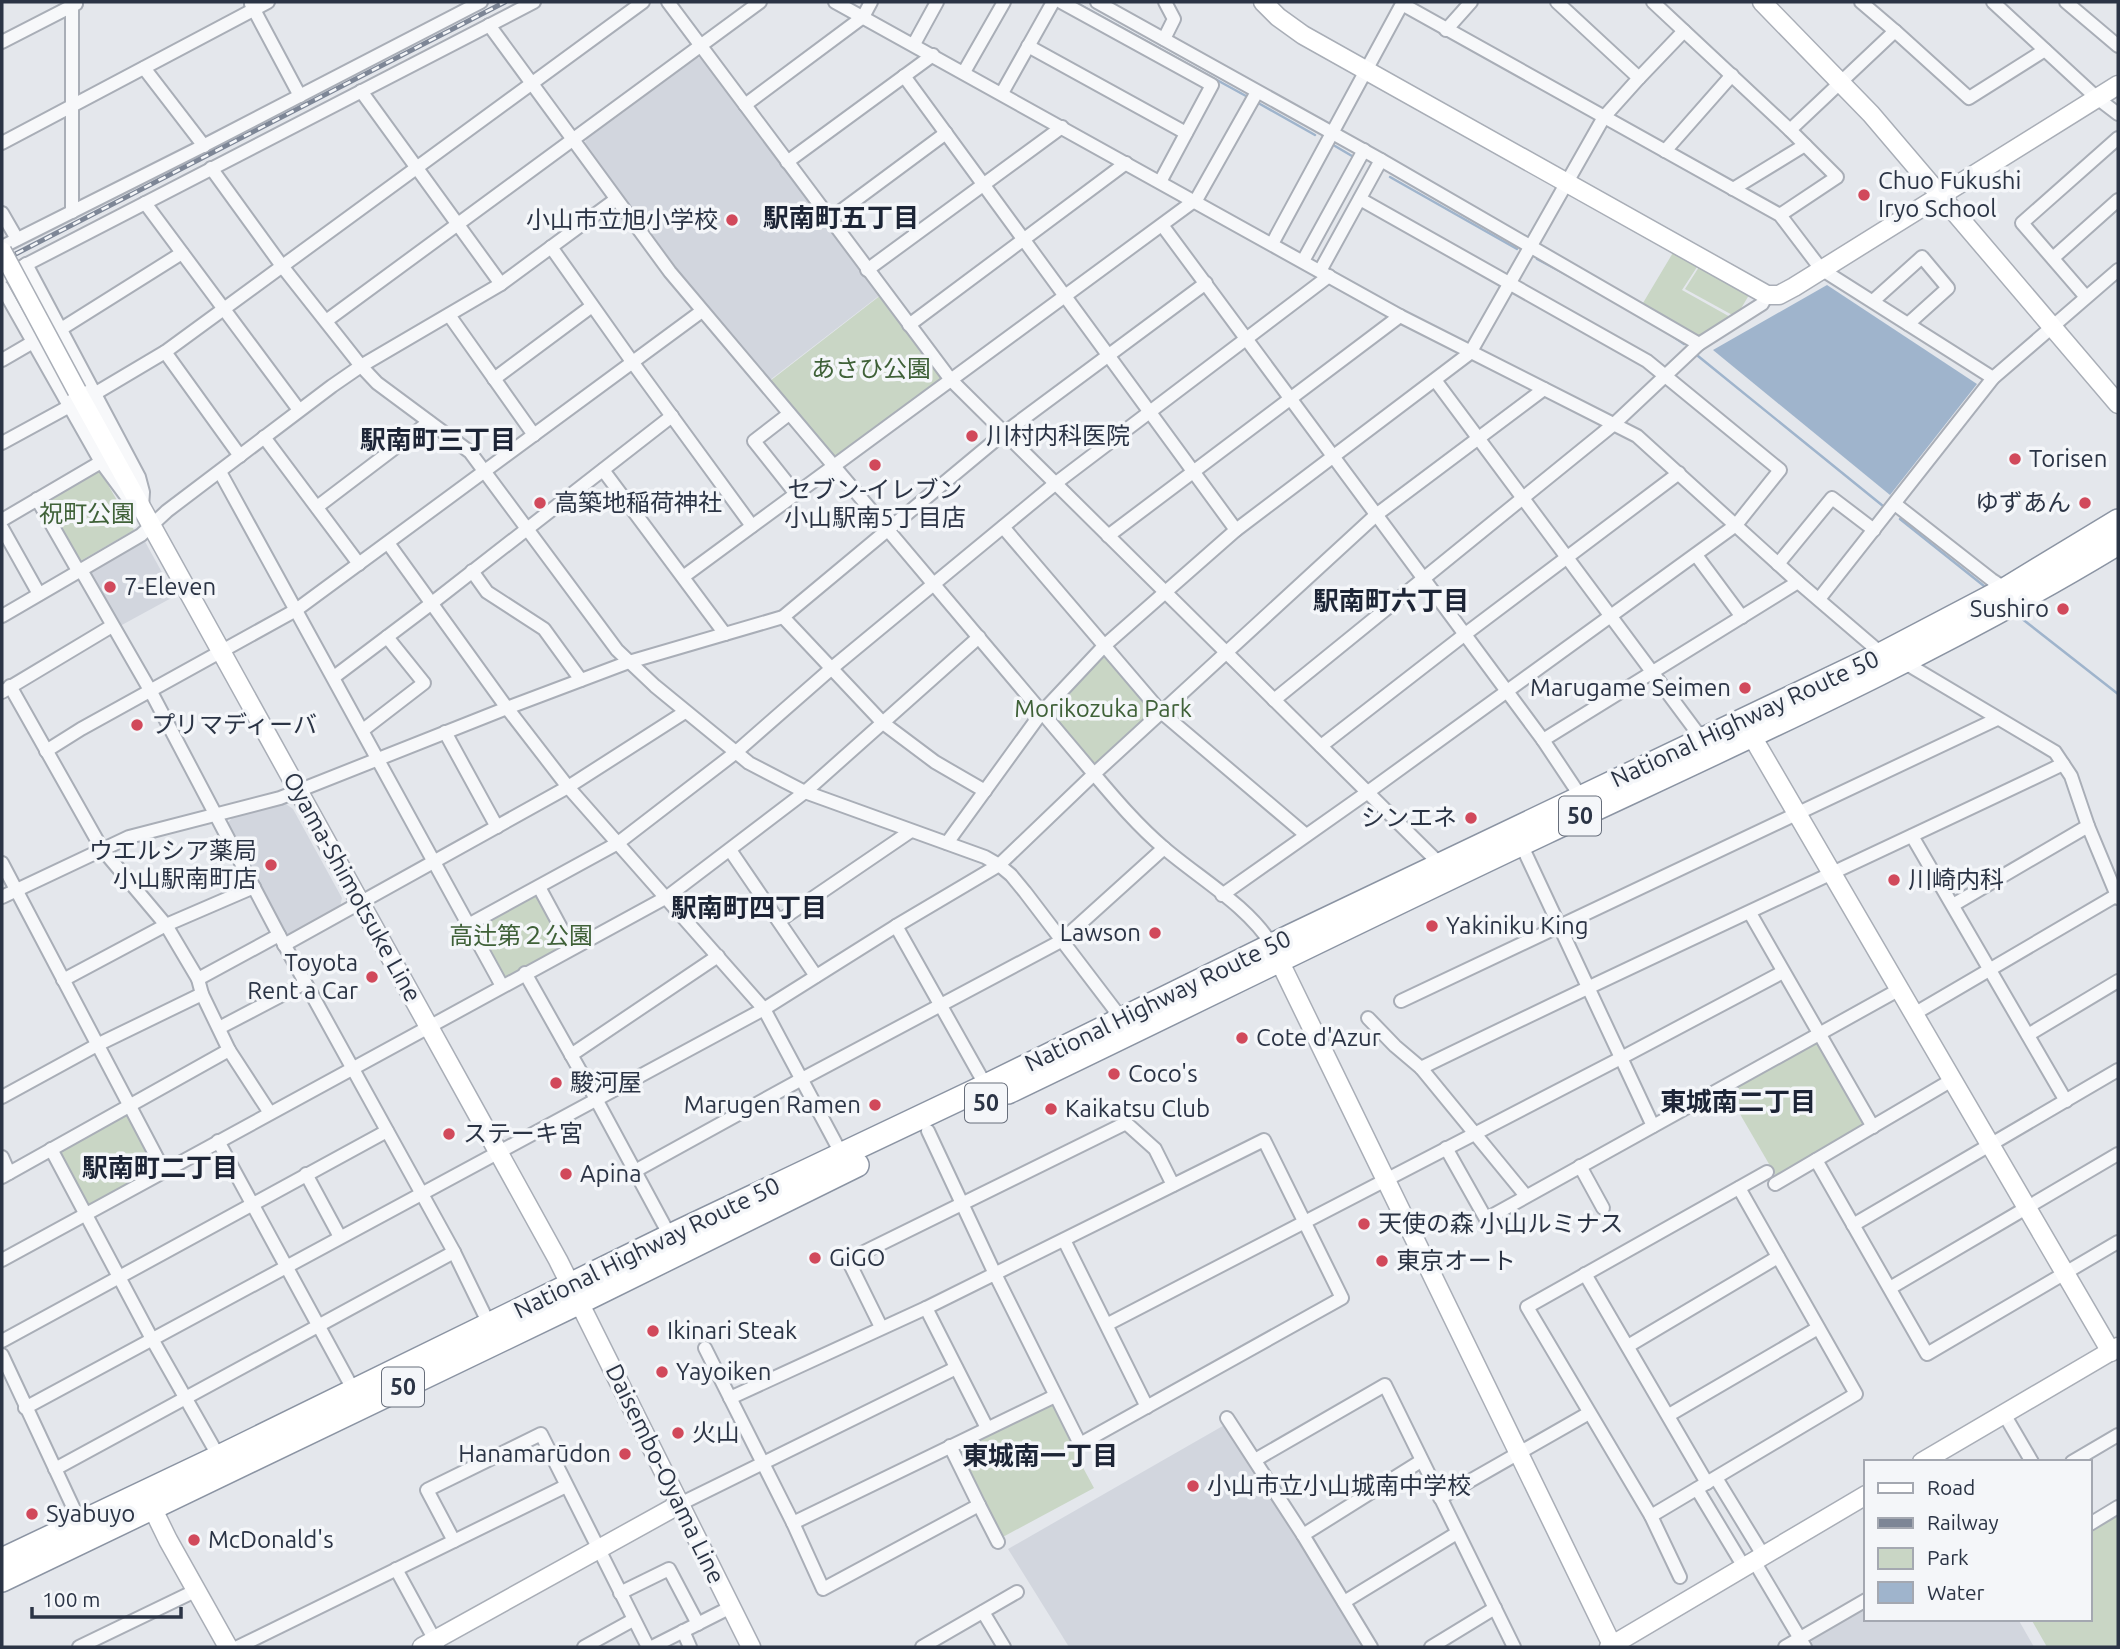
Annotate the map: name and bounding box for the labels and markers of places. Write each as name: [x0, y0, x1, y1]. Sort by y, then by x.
place label: Chuo Fukushi Iryo School: [1878, 167, 2021, 222]
marker: Chuo Fukushi Iryo School: [1856, 187, 1872, 203]
place label: 小山市立旭小学校: [526, 206, 718, 233]
marker: 小山市立旭小学校: [724, 212, 740, 228]
place label: 川村内科医院: [986, 422, 1130, 449]
marker: 川村内科医院: [964, 428, 980, 444]
place label: Torisen: [2029, 445, 2108, 472]
marker: Torisen: [2007, 451, 2023, 467]
marker: セブン-イレブン 小山駅南5丁目店: [867, 457, 883, 473]
place label: セブン-イレブン 小山駅南5丁目店: [784, 476, 966, 531]
place label: 高築地稲荷神社: [554, 489, 722, 516]
place label: ゆずあん: [1975, 489, 2071, 516]
marker: 高築地稲荷神社: [532, 495, 548, 511]
marker: ゆずあん: [2077, 495, 2093, 511]
place label: 7-Eleven: [124, 573, 216, 600]
marker: 7-Eleven: [102, 579, 118, 595]
place label: Sushiro: [1970, 595, 2049, 622]
marker: Sushiro: [2055, 601, 2071, 617]
place label: Marugame Seimen: [1530, 674, 1731, 701]
marker: Marugame Seimen: [1737, 680, 1753, 696]
place label: プリマディーバ: [151, 711, 317, 738]
marker: プリマディーバ: [129, 717, 145, 733]
place label: シンエネ: [1361, 804, 1457, 831]
marker: シンエネ: [1463, 810, 1479, 826]
place label: ウエルシア薬局 小山駅南町店: [89, 837, 257, 892]
marker: ウエルシア薬局 小山駅南町店: [263, 857, 279, 873]
place label: 川崎内科: [1908, 866, 2004, 893]
marker: 川崎内科: [1886, 872, 1902, 888]
place label: Yakiniku King: [1446, 912, 1589, 939]
marker: Yakiniku King: [1424, 918, 1440, 934]
place label: Lawson: [1060, 919, 1141, 946]
marker: Lawson: [1147, 925, 1163, 941]
place label: Toyota Rent a Car: [247, 949, 358, 1004]
marker: Toyota Rent a Car: [364, 969, 380, 985]
place label: Cote d'Azur: [1256, 1024, 1381, 1051]
marker: Cote d'Azur: [1234, 1030, 1250, 1046]
place label: Coco's: [1128, 1060, 1198, 1087]
marker: Coco's: [1106, 1066, 1122, 1082]
place label: 駿河屋: [570, 1069, 642, 1096]
marker: 駿河屋: [548, 1075, 564, 1091]
place label: Marugen Ramen: [684, 1091, 861, 1118]
place label: Kaikatsu Club: [1065, 1095, 1210, 1122]
marker: Marugen Ramen: [867, 1097, 883, 1113]
marker: Kaikatsu Club: [1043, 1101, 1059, 1117]
place label: ステーキ宮: [463, 1120, 583, 1147]
marker: ステーキ宮: [441, 1126, 457, 1142]
place label: Apina: [580, 1160, 642, 1187]
marker: Apina: [558, 1166, 574, 1182]
place label: 天使の森 小山ルミナス: [1378, 1210, 1624, 1237]
marker: 天使の森 小山ルミナス: [1356, 1216, 1372, 1232]
place label: GiGO: [829, 1244, 885, 1271]
place label: 東京オート: [1396, 1247, 1516, 1274]
marker: GiGO: [807, 1250, 823, 1266]
marker: 東京オート: [1374, 1253, 1390, 1269]
place label: Ikinari Steak: [667, 1317, 797, 1344]
marker: Ikinari Steak: [645, 1323, 661, 1339]
place label: Yayoiken: [676, 1358, 771, 1385]
marker: Yayoiken: [654, 1364, 670, 1380]
place label: 火山: [692, 1419, 740, 1446]
marker: 火山: [670, 1425, 686, 1441]
place label: Hanamarūdon: [458, 1440, 611, 1467]
marker: Hanamarūdon: [617, 1446, 633, 1462]
place label: 小山市立小山城南中学校: [1207, 1472, 1471, 1499]
marker: 小山市立小山城南中学校: [1185, 1478, 1201, 1494]
place label: Syabuyo: [46, 1500, 135, 1527]
marker: Syabuyo: [24, 1506, 40, 1522]
place label: McDonald's: [208, 1526, 334, 1553]
marker: McDonald's: [186, 1532, 202, 1548]

